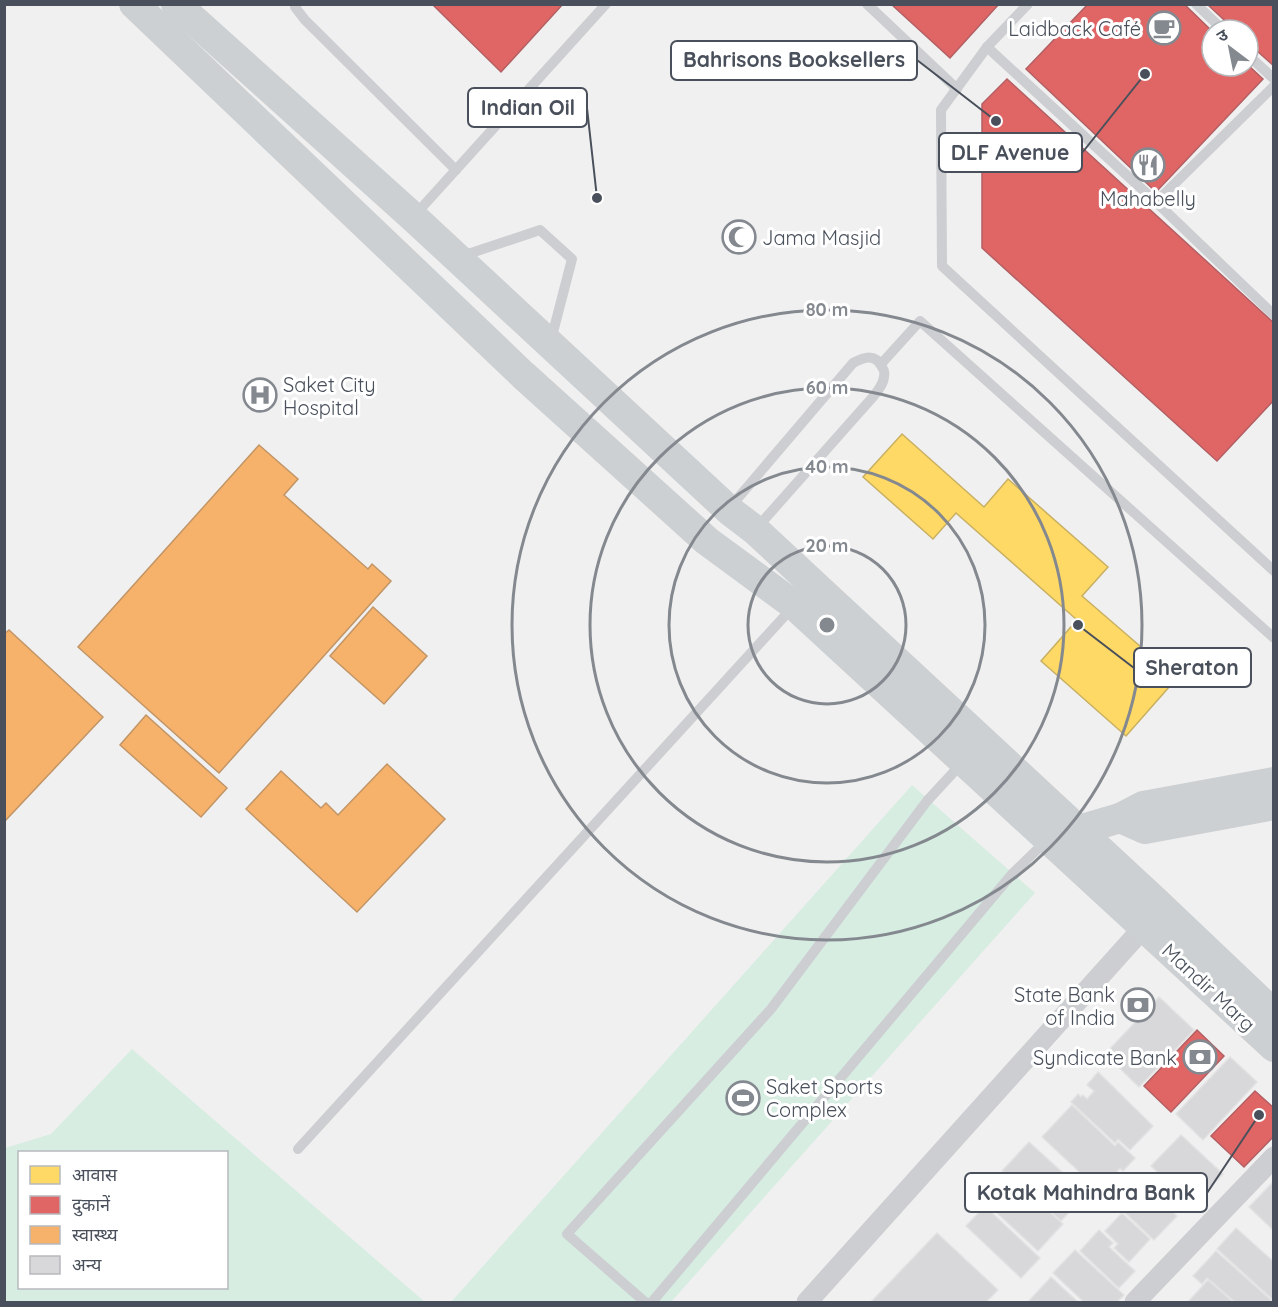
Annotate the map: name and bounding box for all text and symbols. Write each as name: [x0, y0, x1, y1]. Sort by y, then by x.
cafe icon: Laidback Café: [1146, 10, 1182, 46]
place label: Laidback Café: [1008, 16, 1141, 41]
north arrow: [1200, 18, 1260, 78]
text: उ: [1213, 24, 1232, 46]
callout: Bahrisons Booksellers: [671, 41, 917, 80]
text: Bahrisons Booksellers: [683, 46, 905, 72]
callout: Indian Oil: [468, 88, 587, 127]
text: Indian Oil: [481, 94, 575, 120]
callout: DLF Avenue: [939, 133, 1082, 172]
text: DLF Avenue: [951, 139, 1069, 165]
restaurant icon: Mahabelly: [1130, 147, 1166, 183]
place label: Mahabelly: [1100, 186, 1196, 211]
mosque icon: Jama Masjid: [721, 219, 757, 255]
place label: Jama Masjid: [762, 225, 881, 250]
text: 80 m: [806, 298, 848, 321]
place label: Saket City Hospital: [283, 372, 376, 420]
text: 60 m: [806, 376, 848, 399]
hospital icon: Saket City Hospital: [242, 377, 278, 413]
text: 40 m: [805, 455, 849, 478]
text: 20 m: [806, 534, 848, 557]
centre of rings: [817, 615, 837, 635]
callout: Sheraton: [1134, 648, 1251, 687]
text: Sheraton: [1145, 654, 1239, 680]
street label: Mandir Marg: [1157, 938, 1261, 1036]
place label: State Bank of India: [1014, 982, 1115, 1030]
bank icon: State Bank of India: [1120, 987, 1156, 1023]
bank icon: Syndicate Bank: [1182, 1039, 1218, 1075]
place label: Syndicate Bank: [1033, 1045, 1177, 1070]
place label: Saket Sports Complex: [766, 1074, 883, 1122]
sports icon: Saket Sports Complex: [725, 1080, 761, 1116]
legend: [18, 1151, 228, 1289]
text: आवास: [72, 1163, 118, 1186]
callout: Kotak Mahindra Bank: [965, 1173, 1207, 1212]
text: Kotak Mahindra Bank: [977, 1179, 1195, 1205]
text: दुकानें: [72, 1193, 111, 1217]
text: स्वास्थ्य: [72, 1223, 118, 1246]
text: अन्य: [72, 1253, 102, 1276]

